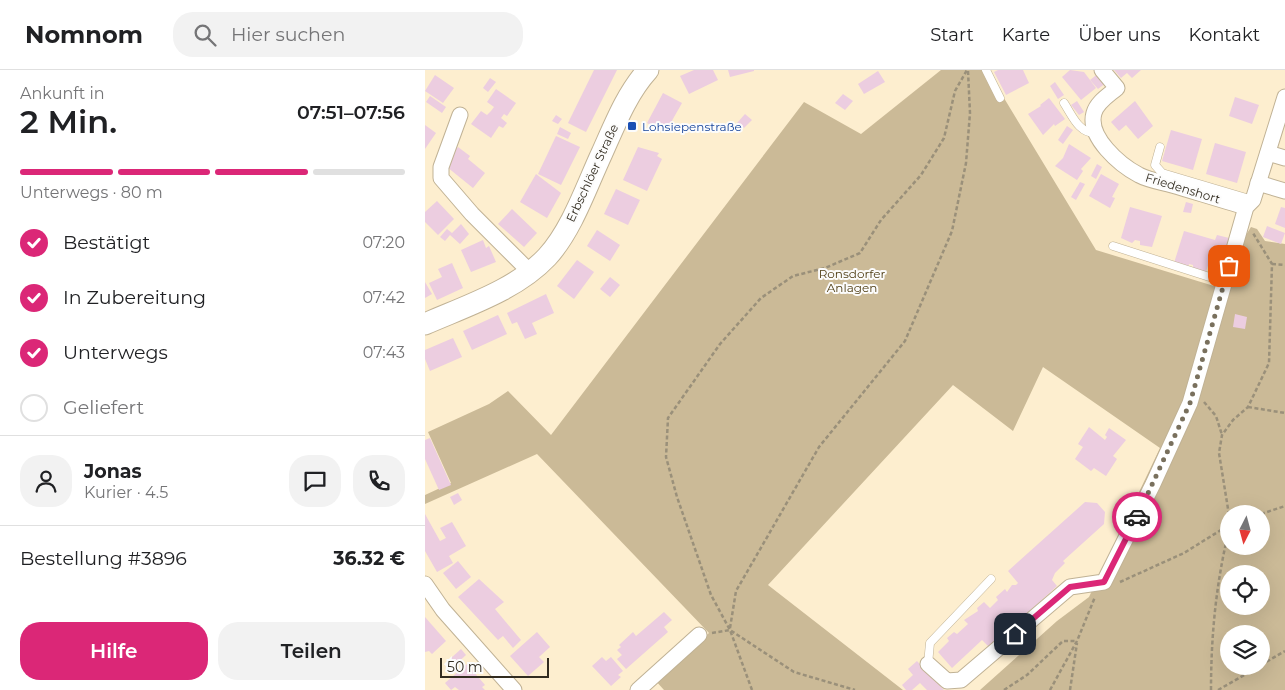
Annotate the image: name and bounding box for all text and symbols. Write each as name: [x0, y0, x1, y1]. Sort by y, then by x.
search box: [173, 12, 523, 57]
text: Nomnom: [25, 20, 143, 49]
icon: search: [191, 21, 219, 49]
text: Hier suchen: [231, 23, 345, 46]
text: Start: [930, 24, 974, 46]
text: Karte: [1002, 24, 1050, 46]
text: Über uns: [1078, 24, 1161, 46]
text: Kontakt: [1189, 24, 1260, 46]
text: Ankunft in: [20, 84, 105, 103]
text: 07:51–07:56: [297, 101, 405, 124]
text: 2 Min.: [20, 102, 117, 141]
place label: Lohsiepenstraße: [642, 119, 742, 134]
marker: Lohsiepenstraße: [626, 120, 638, 132]
street label: Erbschlöer Straße: [563, 122, 621, 224]
street label: Friedenshort: [1144, 169, 1222, 207]
text: Unterwegs · 80 m: [20, 183, 163, 202]
icon: check: [20, 229, 48, 257]
text: Bestätigt: [63, 231, 150, 254]
text: 07:20: [362, 233, 405, 252]
pin: [1208, 245, 1250, 287]
icon: bag: [1215, 252, 1243, 280]
park label: Ronsdorfer Anlagen: [819, 266, 886, 295]
icon: check: [20, 284, 48, 312]
text: In Zubereitung: [63, 286, 206, 309]
text: 07:42: [362, 288, 405, 307]
icon: check: [20, 339, 48, 367]
text: Unterwegs: [63, 341, 168, 364]
text: 07:43: [363, 343, 405, 362]
text: Geliefert: [63, 396, 144, 419]
button: person: [20, 455, 72, 507]
button: chat: [289, 455, 341, 507]
button: phone: [353, 455, 405, 507]
text: Jonas: [84, 460, 142, 483]
text: Kurier · 4.5: [84, 483, 168, 502]
courier: [1112, 492, 1162, 542]
icon: car: [1123, 503, 1151, 531]
north arrow: [1220, 505, 1270, 555]
map controls: [1220, 505, 1270, 675]
text: Bestellung #3896: [20, 547, 187, 570]
text: 36.32 €: [333, 547, 405, 570]
button: locate: [1220, 565, 1270, 615]
pin: [994, 613, 1036, 655]
icon: home: [1001, 620, 1029, 648]
button: Hilfe: [20, 622, 208, 680]
button: Teilen: [218, 622, 405, 680]
button: layers: [1220, 625, 1270, 675]
scale bar: [440, 655, 549, 678]
text: 50 m: [447, 658, 483, 676]

